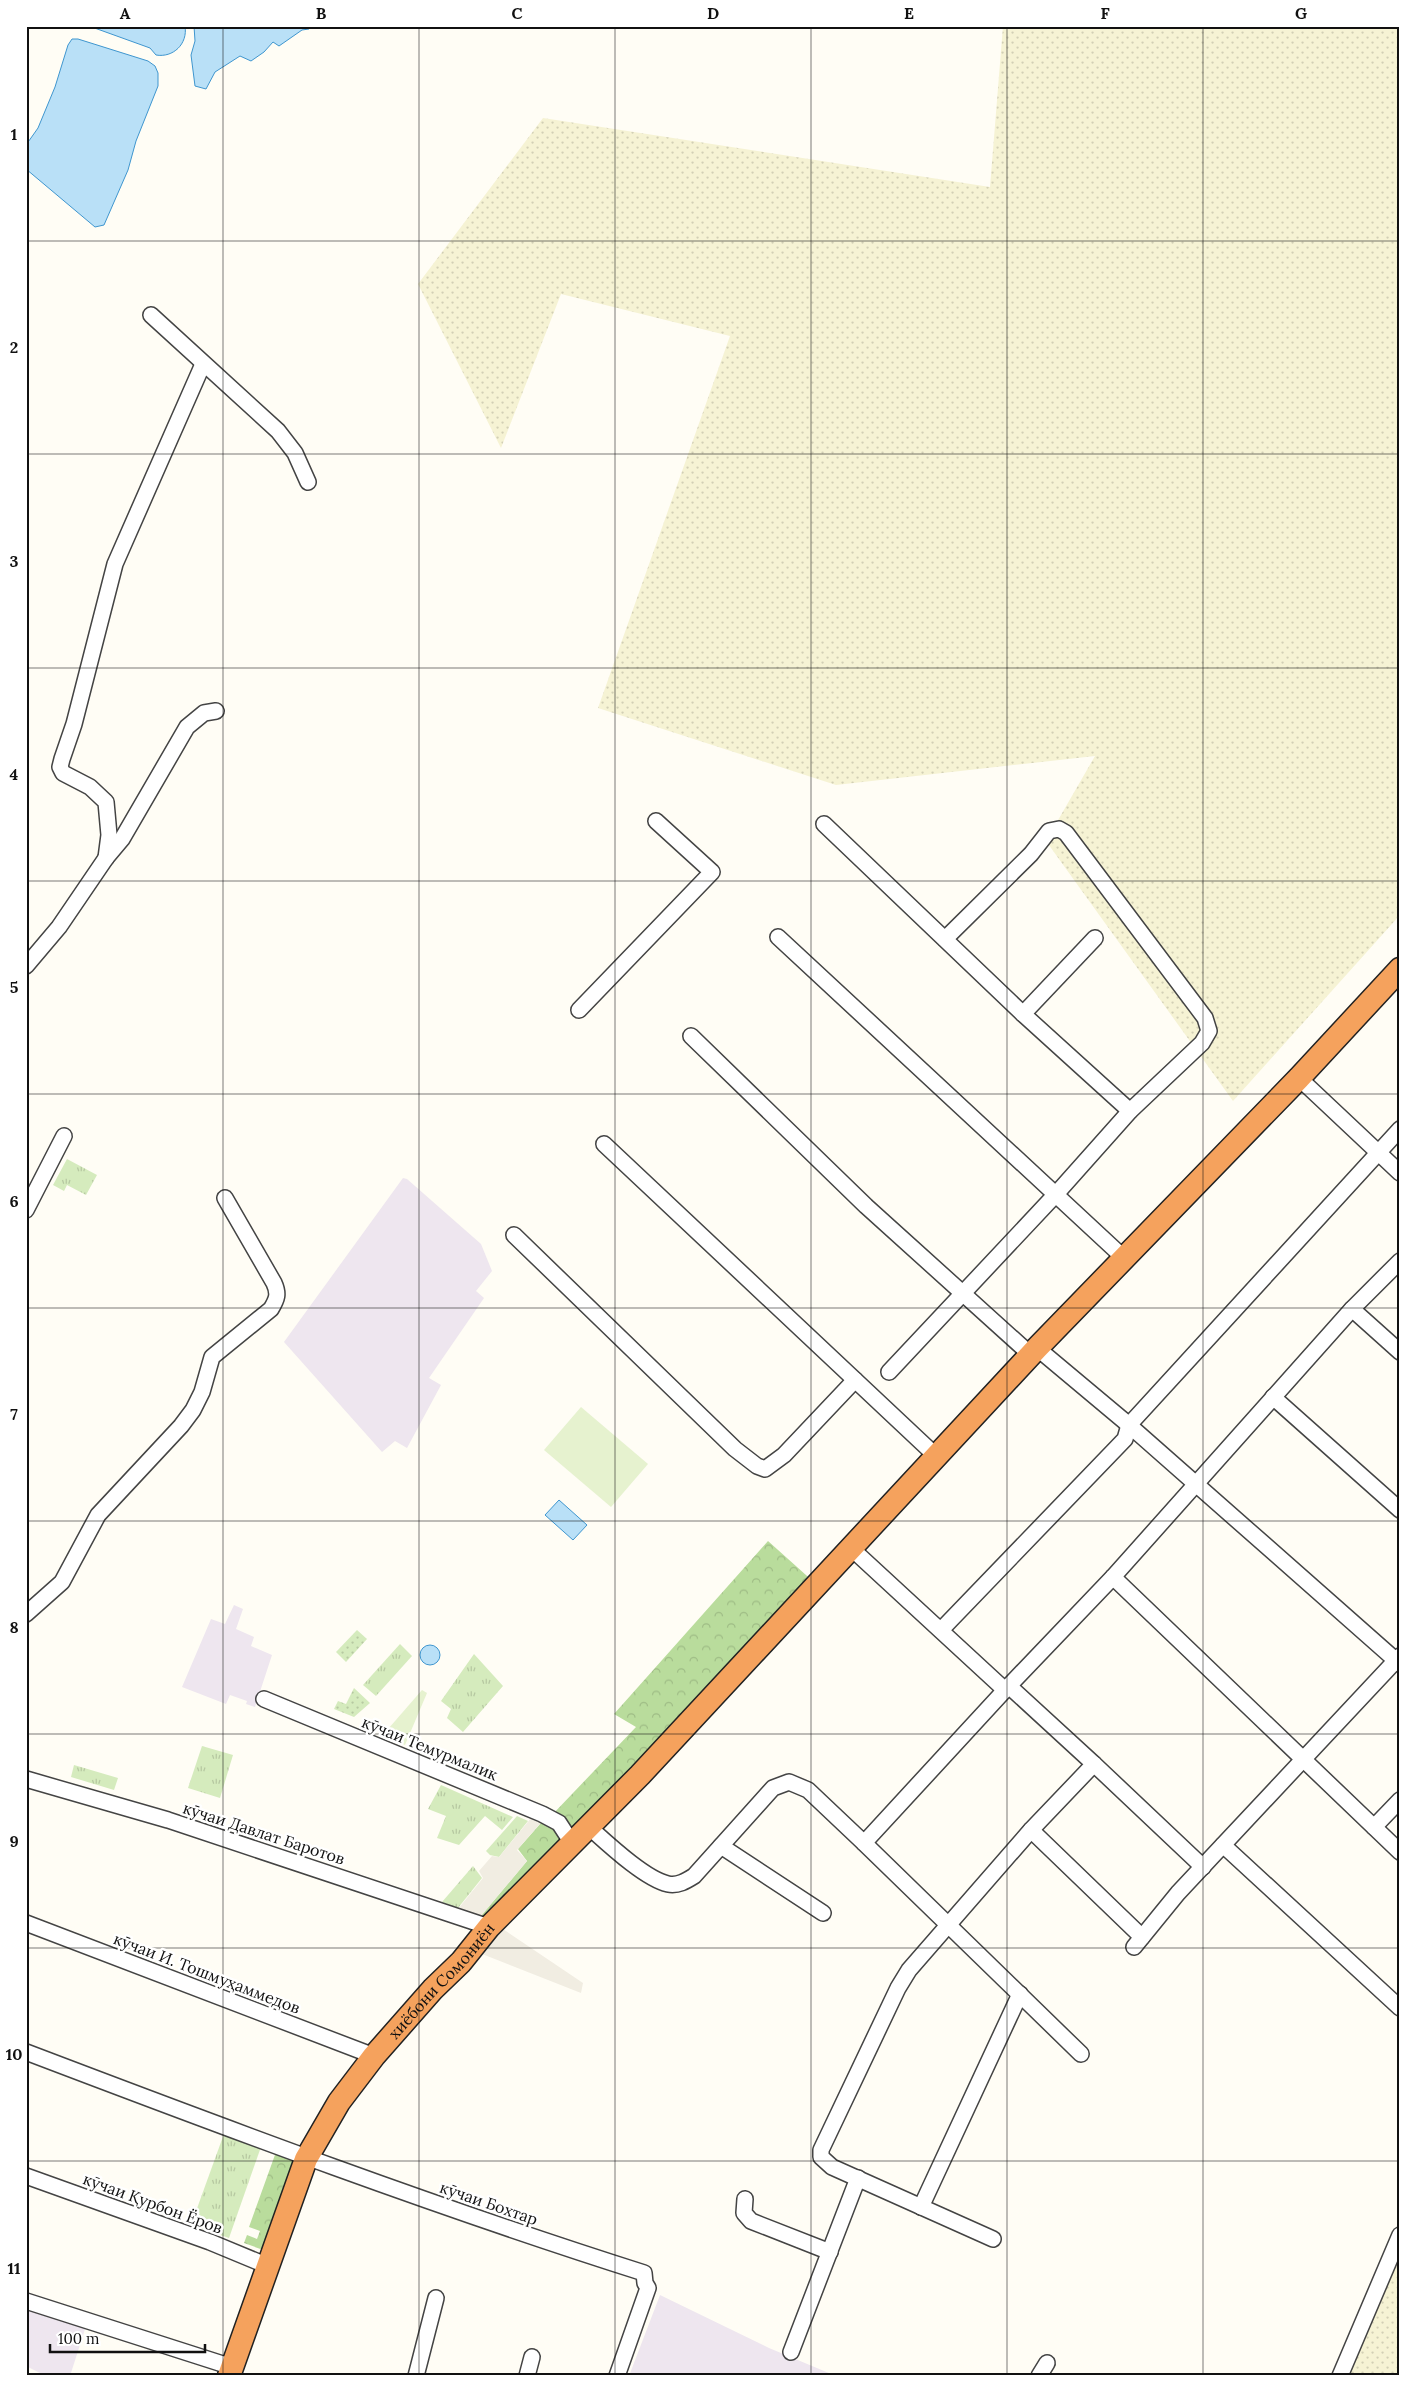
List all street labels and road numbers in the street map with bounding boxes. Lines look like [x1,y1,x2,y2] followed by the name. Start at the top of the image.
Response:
[359,1712,501,1785] street label: кӯчаи Темурмалик
[181,1797,347,1869] street label: кӯчаи Давлат Баротов
[384,1918,499,2043] street label: хиёбони Сомониён
[111,1928,303,2018] street label: кӯчаи И. Тошмуҳаммедов
[81,2168,225,2238] street label: кӯчаи Қурбон Ёров
[438,2177,540,2229] street label: кӯчаи Бохтар

